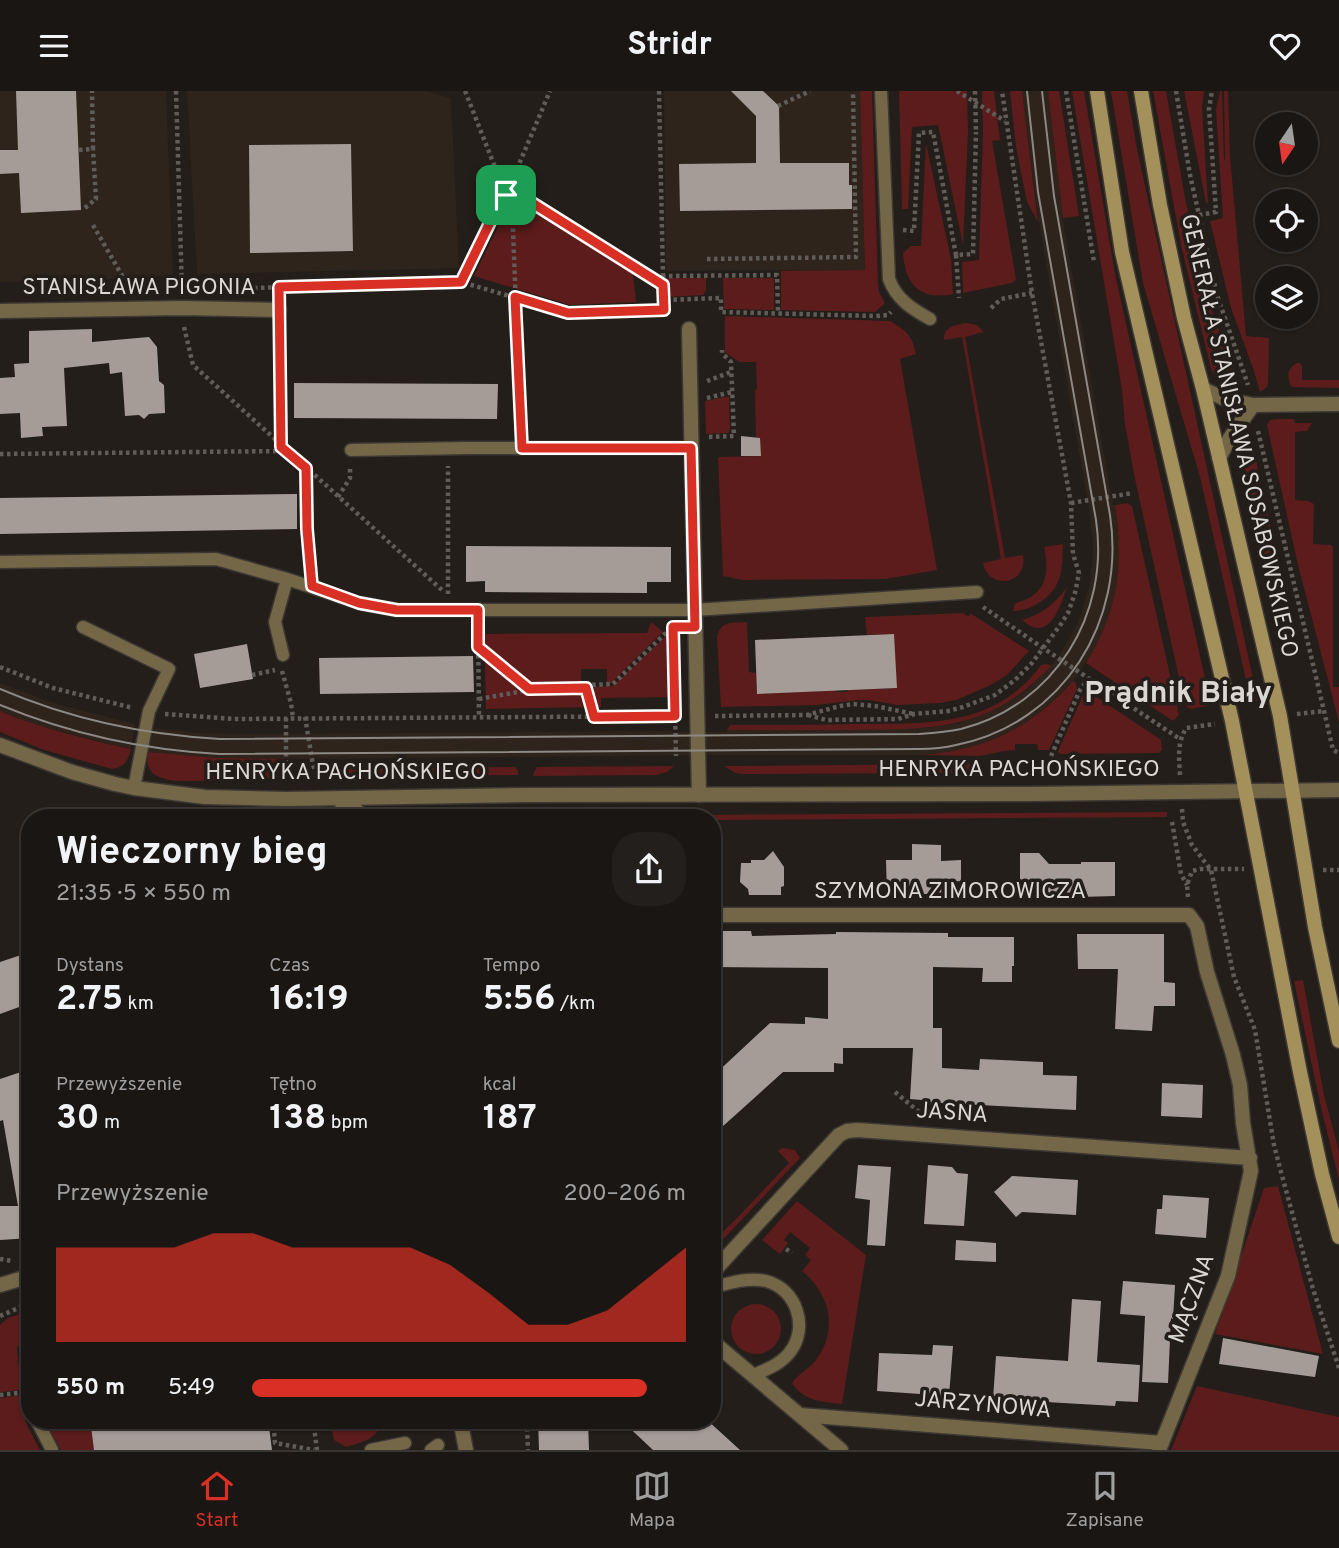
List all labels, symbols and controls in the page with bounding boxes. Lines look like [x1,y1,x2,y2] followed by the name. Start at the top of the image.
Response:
[627,26,712,66] text: Stridr
[35,27,73,65] icon: menu
[1266,27,1304,65] icon: heart
[1255,112,1318,175] north arrow
[1255,112,1318,329] map controls
[476,165,536,225] pin
[487,176,525,214] icon: arrive
[1255,189,1318,252] button: locate
[1173,211,1303,661] street label: GENERAŁA STANISŁAWA SOSABOWSKIEGO
[1255,266,1318,329] button: layers
[22,274,256,303] street label: STANISŁAWA PIGONIA
[1084,676,1272,713] district label: Prądnik Biały
[878,755,1160,785] street label: HENRYKA PACHOŃSKIEGO
[205,758,487,788] street label: HENRYKA PACHOŃSKIEGO
[56,829,328,878] text: Wieczorny bieg
[612,832,686,906] button: share
[814,878,1086,907] street label: SZYMONA ZIMOROWICZA
[56,880,231,909] text: 21:35 · 5 × 550 m
[56,954,124,978] text: Dystans
[269,954,310,978] text: Czas
[483,954,540,978] text: Tempo
[56,978,123,1022] text: 2.75
[269,978,349,1022] text: 16:19
[483,978,555,1022] text: 5:56
[123,992,154,1016] text: km
[555,992,595,1016] text: /km
[56,1073,182,1097] text: Przewyższenie
[269,1073,317,1097] text: Tętno
[483,1073,516,1097] text: kcal
[56,1097,99,1141] text: 30
[269,1097,326,1141] text: 138
[483,1097,537,1141] text: 187
[915,1097,989,1131] street label: JASNA
[99,1111,120,1135] text: m
[326,1111,368,1135] text: bpm
[56,1180,209,1209] text: Przewyższenie
[563,1180,686,1209] text: 200–206 m
[1163,1250,1223,1348] street label: MĄCZNA
[56,1374,125,1403] text: 550 m
[168,1374,215,1403] text: 5:49
[913,1386,1053,1426] street label: JARZYNOWA
[195,1467,239,1533] tab: Start
[629,1467,675,1533] tab: Mapa
[1065,1467,1144,1533] tab: Zapisane

